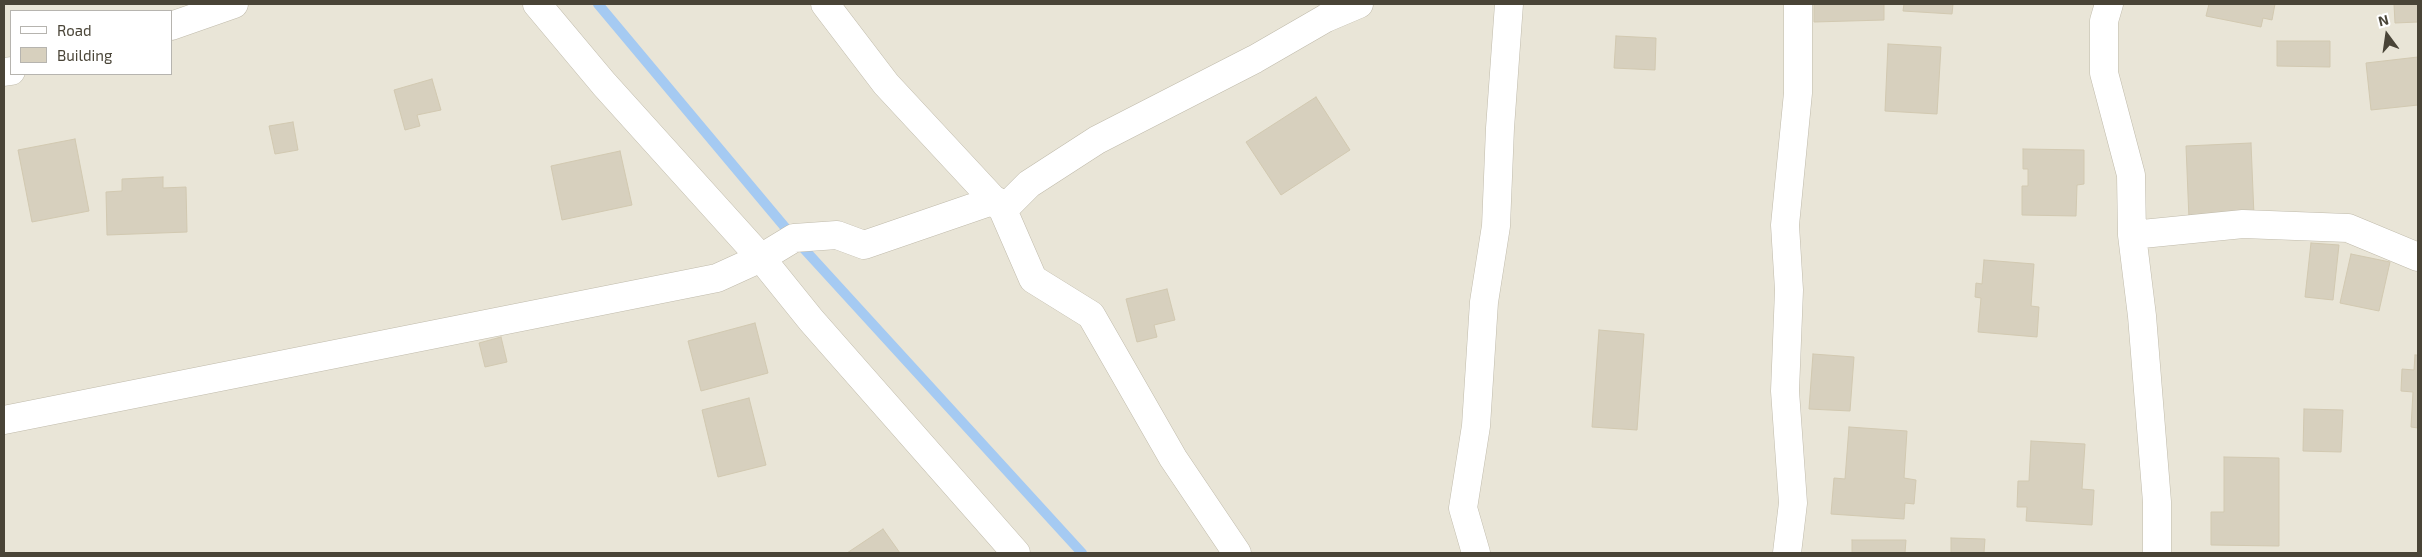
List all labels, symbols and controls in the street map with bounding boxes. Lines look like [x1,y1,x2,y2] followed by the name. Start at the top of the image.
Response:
[10,10,172,75] legend
[2362,10,2412,60] north arrow
[2376,10,2390,29] text: N
[57,21,92,39] text: Road
[57,46,112,64] text: Building

